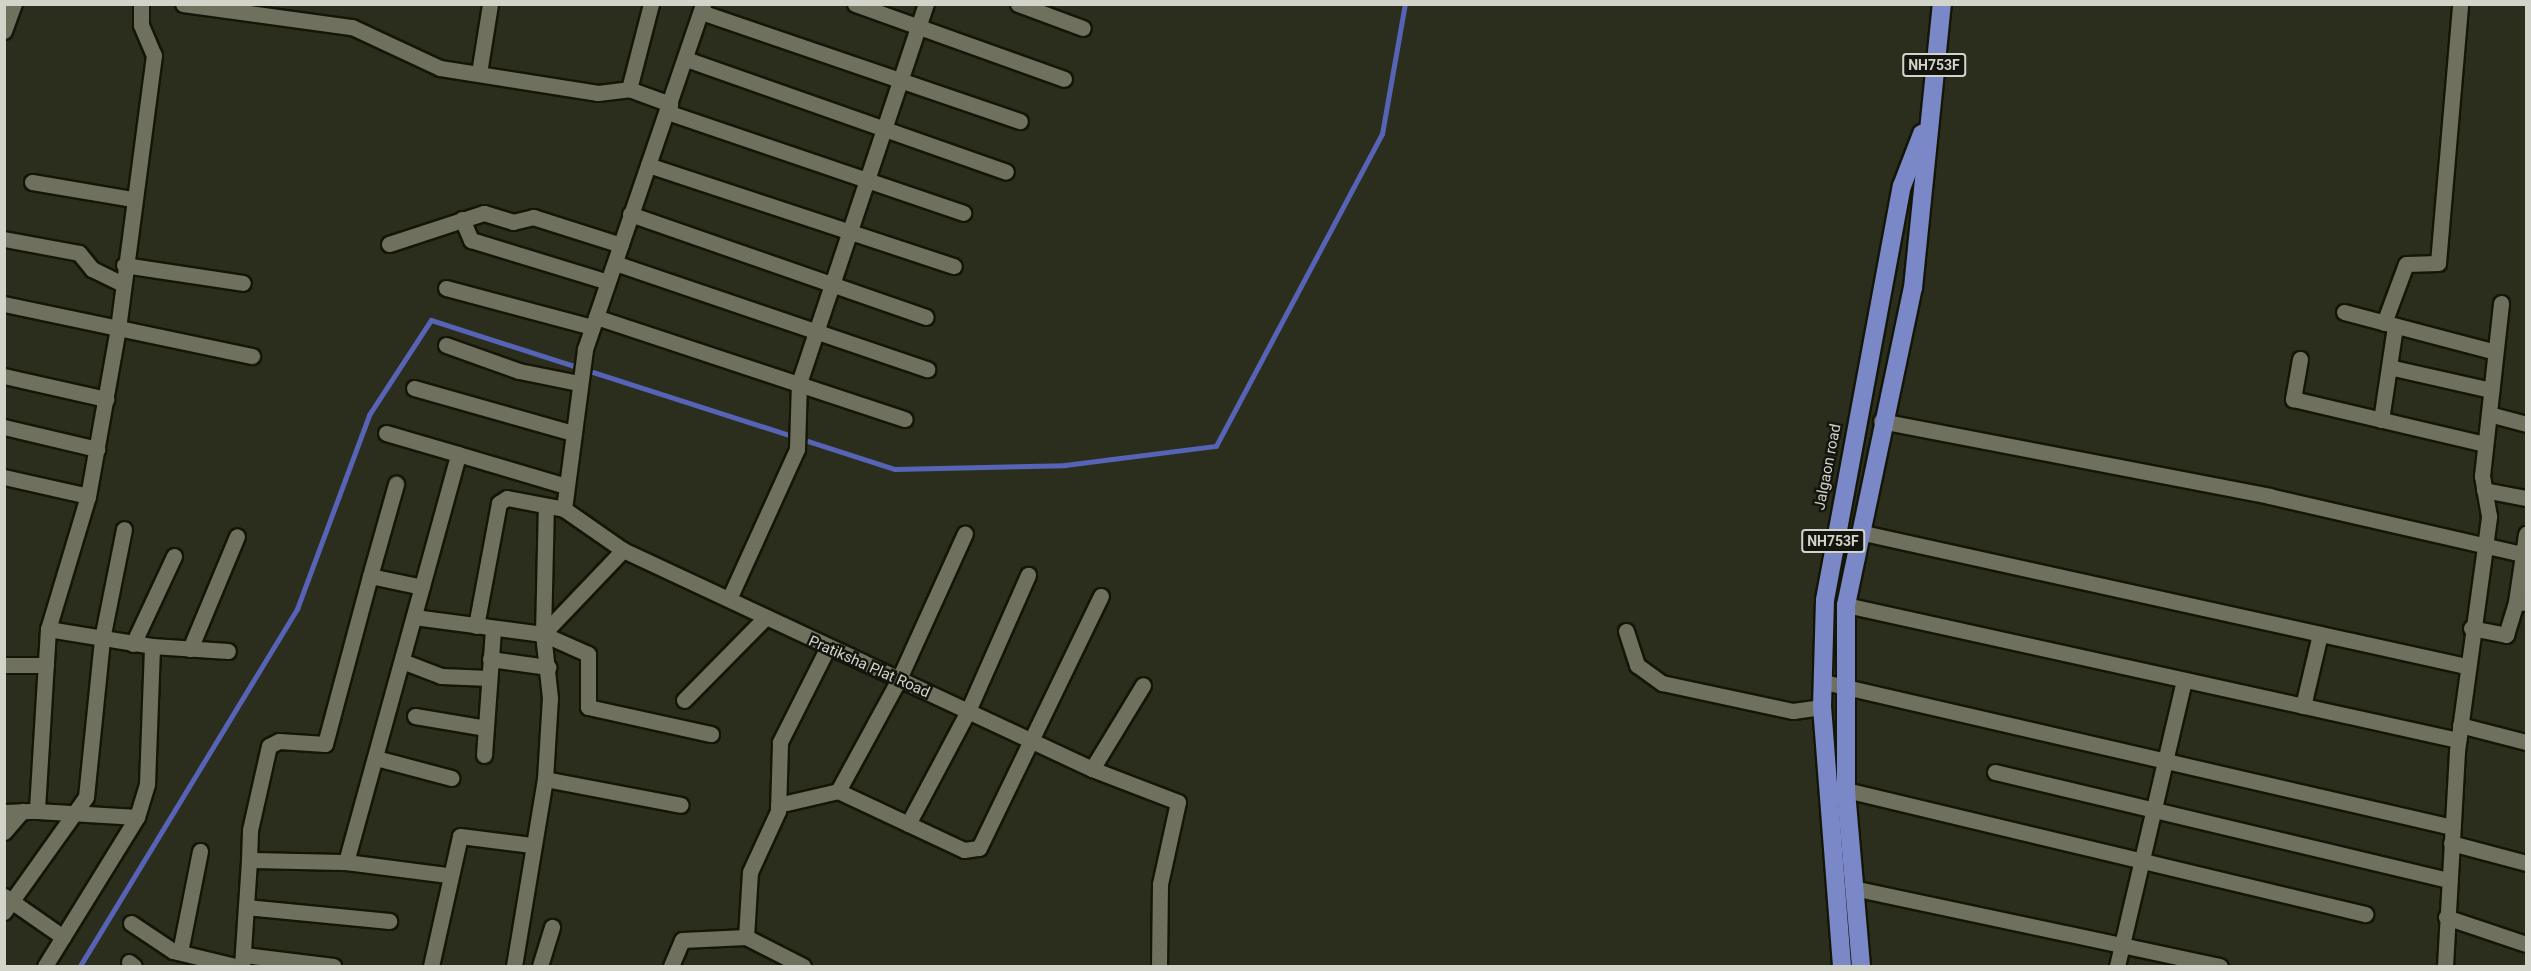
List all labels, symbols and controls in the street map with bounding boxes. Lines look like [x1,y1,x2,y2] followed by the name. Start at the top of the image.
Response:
[1901,54,1967,76] road number: NH753F
[1811,422,1845,512] street label: Jalgaon road
[1800,530,1866,552] road number: NH753F
[806,632,932,702] street label: Pratiksha Plat Road

